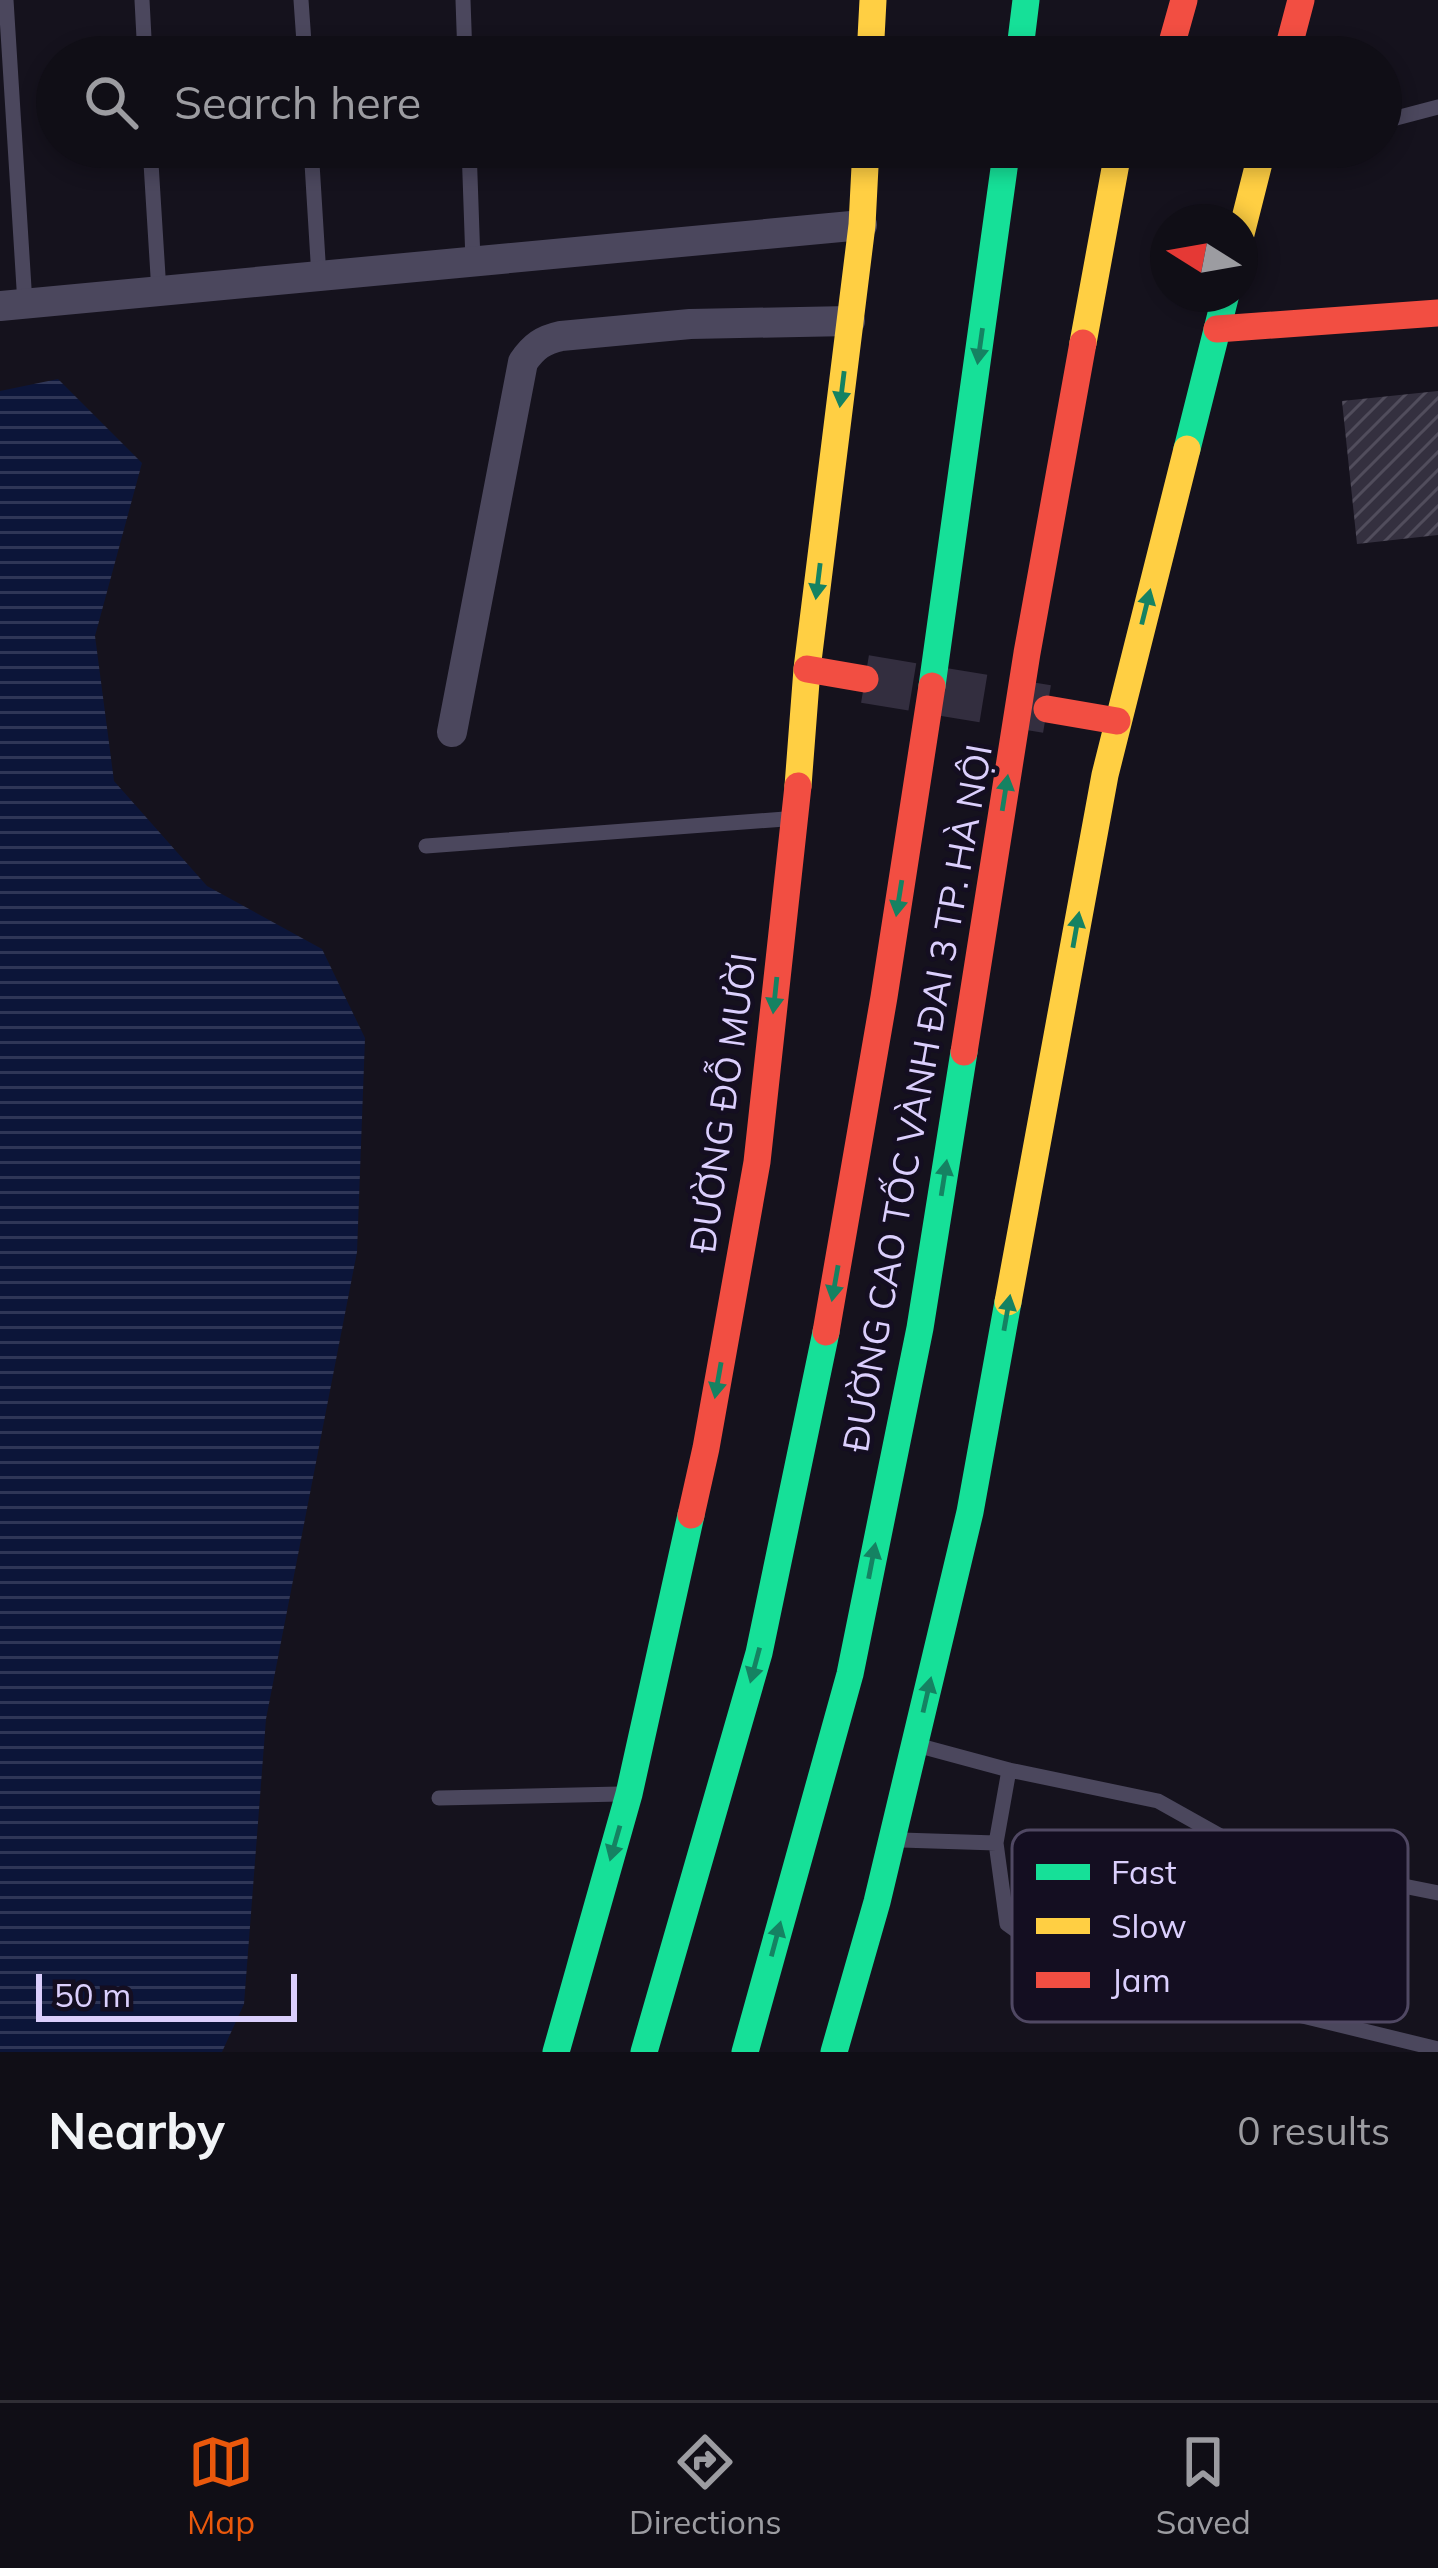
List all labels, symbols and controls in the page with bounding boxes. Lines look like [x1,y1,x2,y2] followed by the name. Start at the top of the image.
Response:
[36,36,1402,168] search box
[78,69,144,135] icon: search
[174,74,421,130] text: Search here
[1150,204,1258,312] north arrow
[970,328,989,365] one-way arrow
[832,371,851,408] one-way arrow
[809,563,828,600] one-way arrow
[1137,589,1156,626] one-way arrow
[830,740,1001,1455] street label: ĐƯỜNG CAO TỐC VÀNH ĐAI 3 TP. HÀ NỘI
[996,774,1015,811] one-way arrow
[890,880,908,918] one-way arrow
[1068,910,1086,948] one-way arrow
[676,950,766,1256] street label: ĐƯỜNG ĐỖ MƯỜI
[765,976,784,1014] one-way arrow
[934,1159,953,1196] one-way arrow
[825,1265,844,1302] one-way arrow
[998,1294,1016,1332] one-way arrow
[708,1362,727,1399] one-way arrow
[864,1542,883,1580] one-way arrow
[745,1646,764,1683] one-way arrow
[918,1677,937,1714] one-way arrow
[605,1824,624,1861] one-way arrow
[1012,1830,1408,2022] legend
[1111,1851,1176,1892] text: Fast
[1111,1905,1187,1946] text: Slow
[768,1920,787,1957] one-way arrow
[1111,1959,1171,2000] text: Jam
[36,1968,297,2021] scale bar
[54,1974,131,2015] text: 50 m
[48,2098,225,2162] text: Nearby
[1237,2106,1390,2155] text: 0 results
[187,2429,255,2542] tab: Map
[629,2429,782,2542] tab: Directions
[1156,2429,1251,2542] tab: Saved

